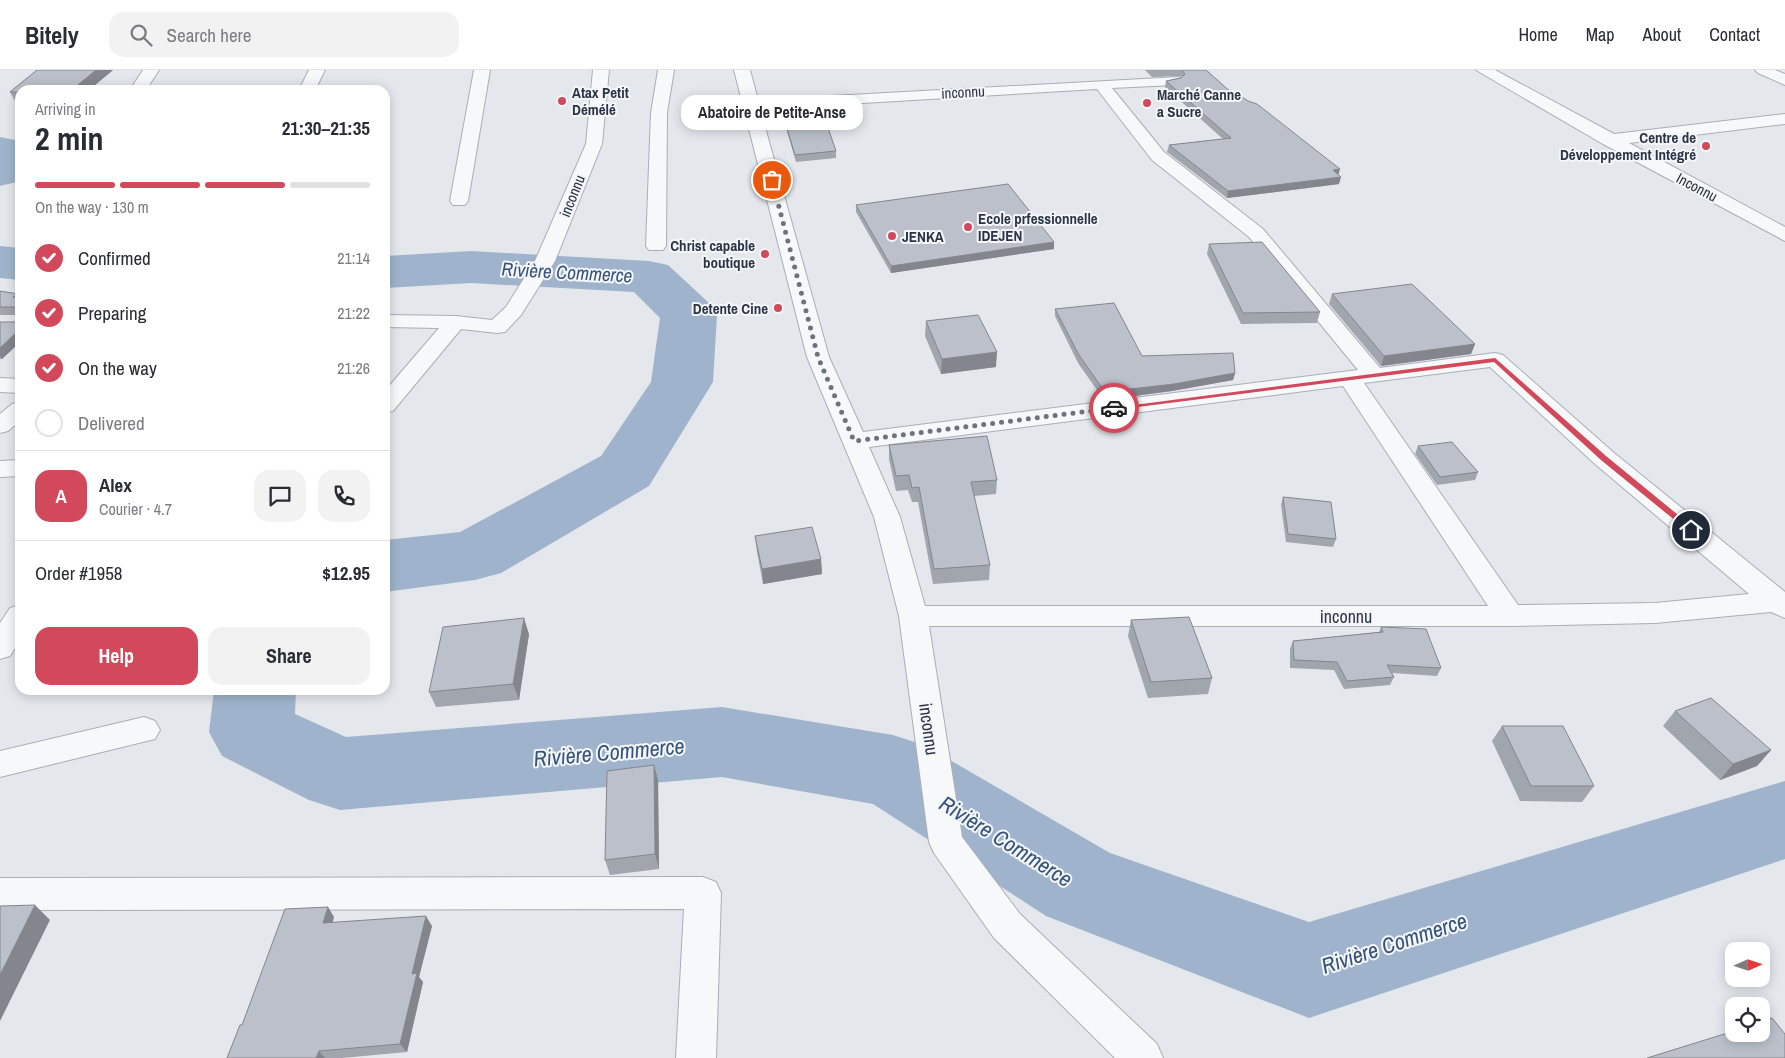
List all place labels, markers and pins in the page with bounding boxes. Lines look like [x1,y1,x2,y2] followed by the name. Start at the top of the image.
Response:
[572,82,629,120] place label: Atax Petit Démélé
[1157,84,1241,122] place label: Marché Canne a Sucre
[556,95,568,107] marker: Atax Petit Démélé
[681,95,863,130] callout: Abatoire de Petite-Anse
[1141,97,1153,109] marker: Marché Canne a Sucre
[1560,127,1696,165] place label: Centre de Développement Intégré
[1700,140,1712,152] marker: Centre de Développement Intégré
[751,159,793,201] pin
[978,208,1098,246] place label: Ecole prfessionnelle IDEJEN
[962,221,974,233] marker: Ecole prfessionnelle IDEJEN
[902,226,944,247] place label: JENKA
[886,230,898,242] marker: JENKA
[670,235,755,273] place label: Christ capable boutique
[759,248,771,260] marker: Christ capable boutique
[693,298,768,319] place label: Detente Cine
[772,302,784,314] marker: Detente Cine
[1670,509,1712,551] pin

